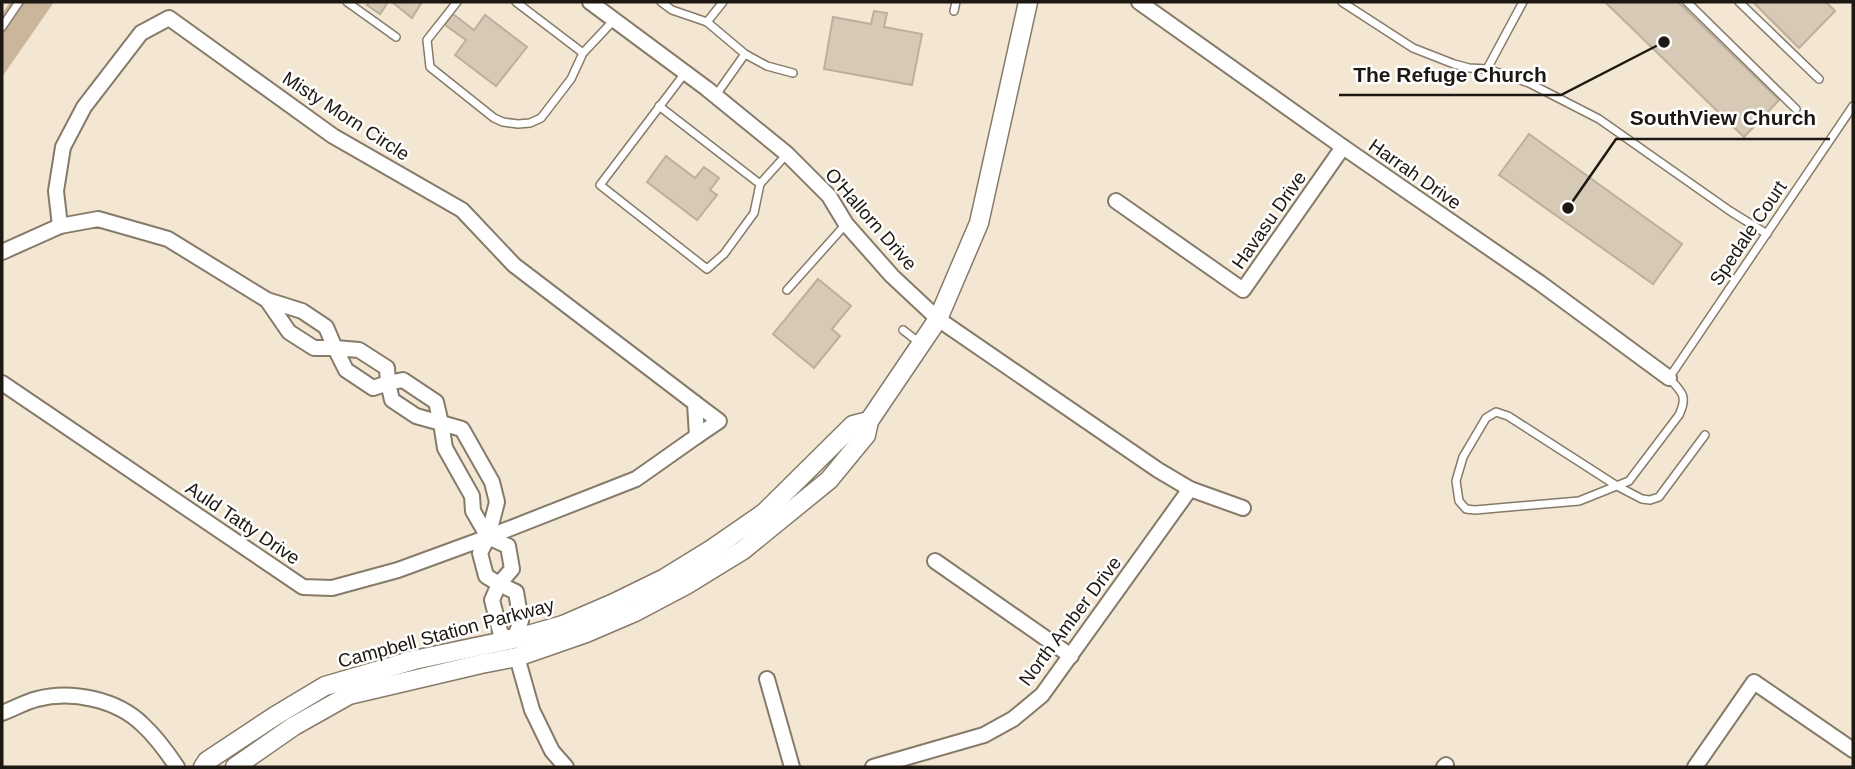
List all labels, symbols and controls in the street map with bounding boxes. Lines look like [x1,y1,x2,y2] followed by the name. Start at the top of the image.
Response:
[1339,53,1561,95] callout: The Refuge Church
[1353,63,1547,86] text: The Refuge Church
[279,67,413,165] street label: Misty Morn Circle
[1616,97,1830,139] callout: SouthView Church
[1630,106,1816,129] text: SouthView Church
[1365,135,1465,213] street label: Harrah Drive
[821,164,921,274] street label: O'Hallorn Drive
[1228,167,1310,273] street label: Havasu Drive
[1705,176,1791,289] street label: Spedale Court
[182,477,304,569] street label: Auld Tatty Drive
[1015,552,1125,690] street label: North Amber Drive
[336,594,557,672] street label: Campbell Station Parkway

